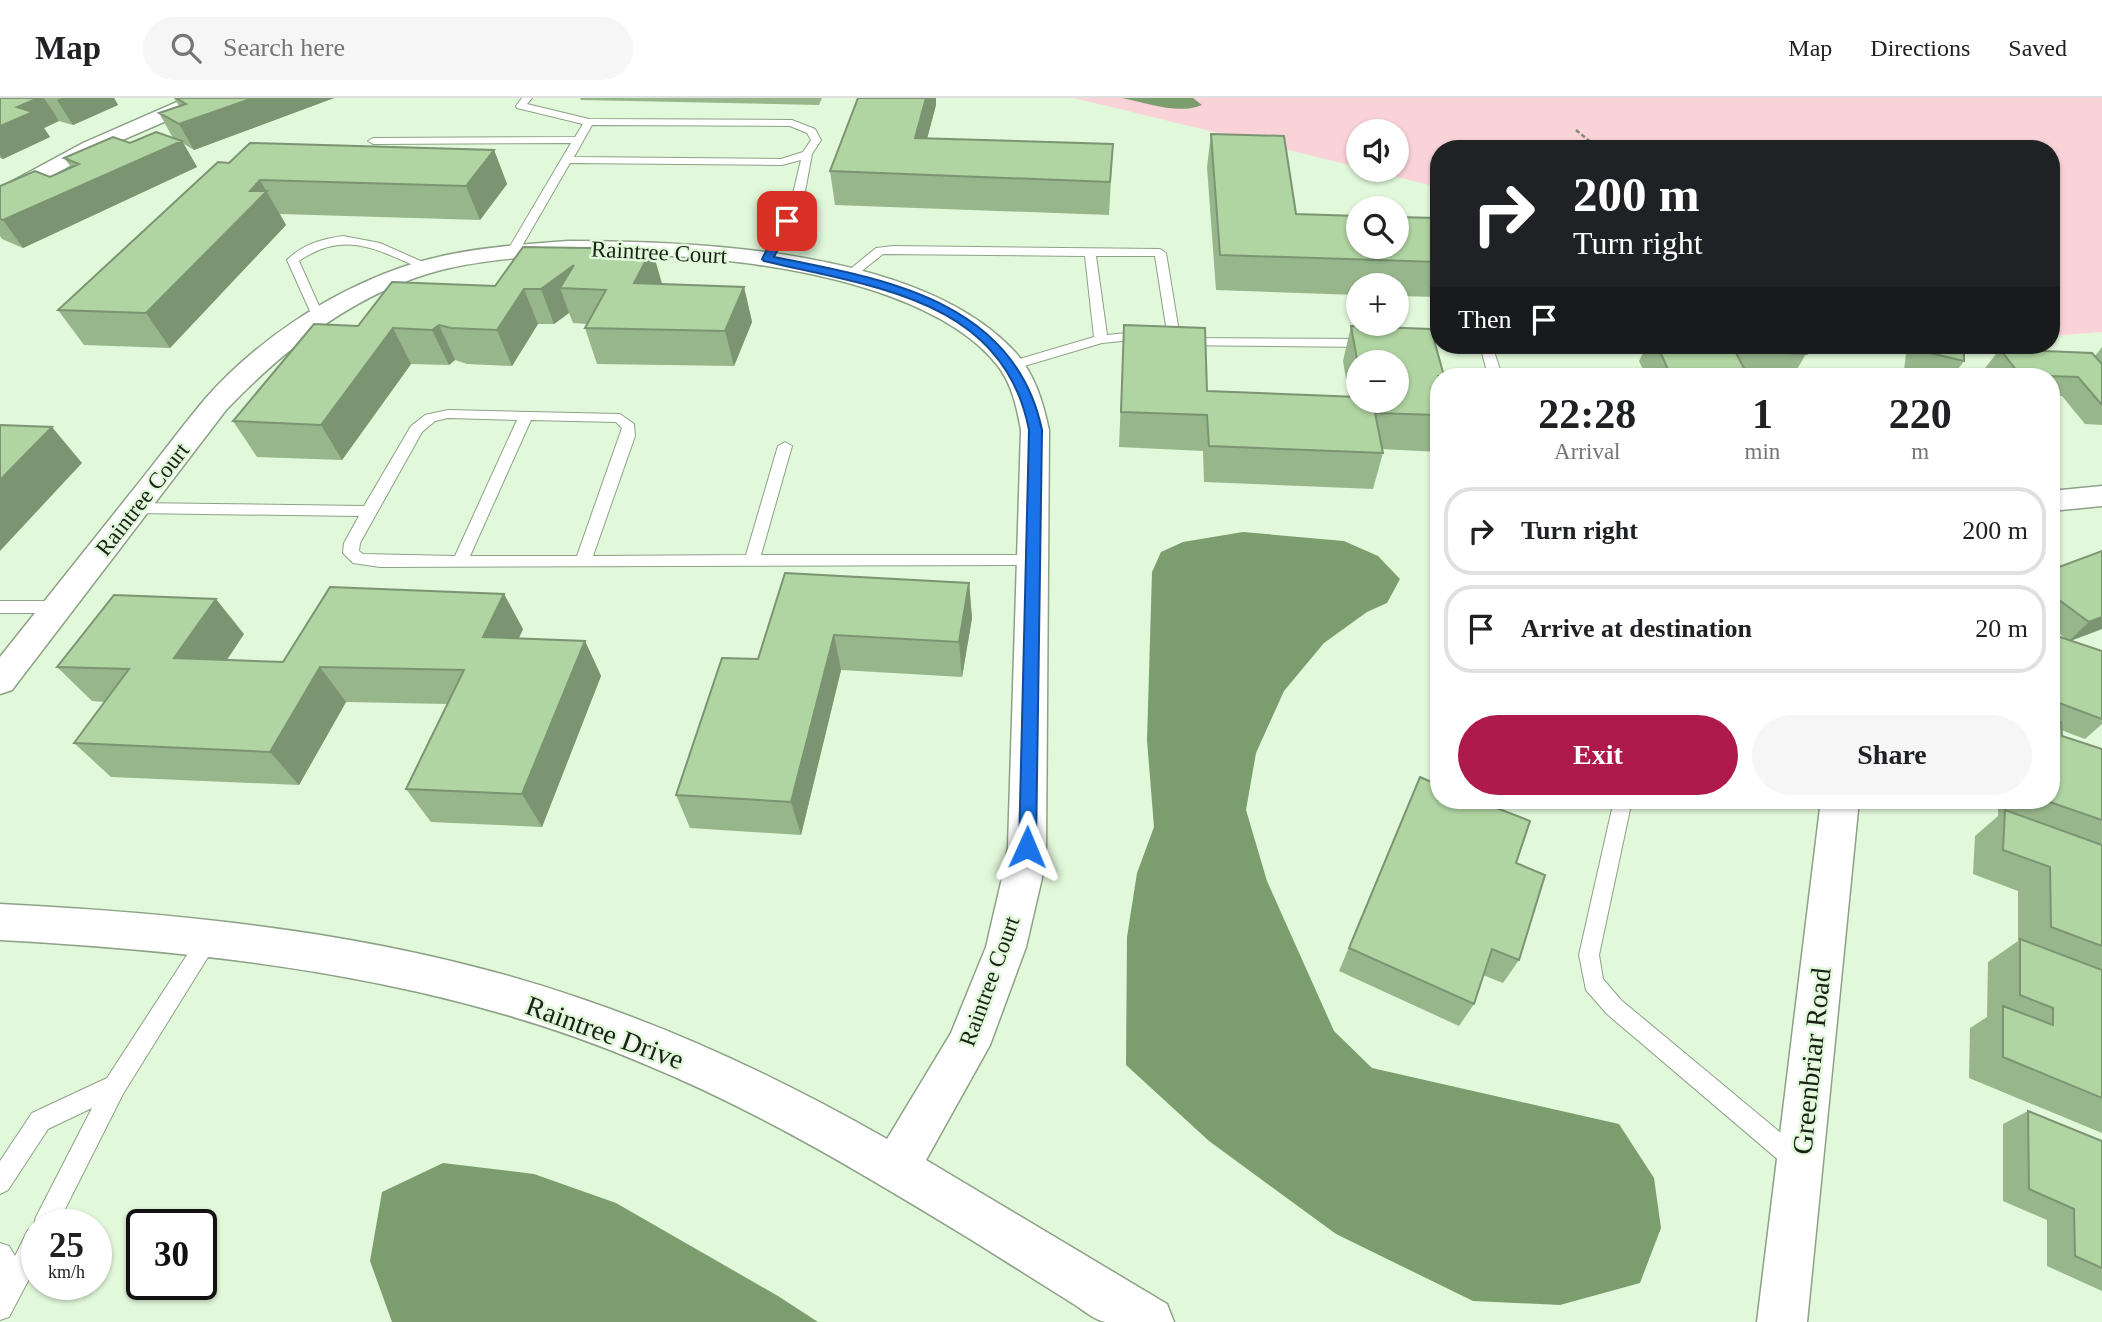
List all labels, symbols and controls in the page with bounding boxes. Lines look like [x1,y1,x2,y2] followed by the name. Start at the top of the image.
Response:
[143,17,633,80] search box
[167,29,205,67] icon: search
[35,30,101,66] text: Map
[223,33,345,62] text: Search here
[1788,35,1832,61] text: Map
[1870,35,1970,61] text: Directions
[2008,35,2067,61] text: Saved
[1346,119,1409,413] map controls
[1346,119,1409,182] button: sound
[1573,167,1700,222] text: 200 m
[1458,168,1549,259] icon: right
[757,191,817,251] pin
[1346,196,1409,259] button: search
[768,202,806,240] icon: arrive
[1573,225,1703,261] text: Turn right
[590,236,728,269] street label: Raintree Court
[1346,273,1409,336] button: +
[1525,301,1563,339] icon: arrive
[1458,305,1511,334] text: Then
[1346,350,1409,413] button: −
[1538,391,1636,437] text: 22:28
[1752,391,1773,437] text: 1
[1889,391,1952,437] text: 220
[91,438,194,561] street label: Raintree Court
[1554,439,1621,464] text: Arrival
[1745,439,1780,464] text: min
[1911,439,1929,464] text: m
[1462,512,1500,550] icon: right
[1521,516,1638,545] text: Turn right
[1962,516,2028,545] text: 200 m
[1462,610,1500,648] icon: arrive
[1521,614,1752,643] text: Arrive at destination
[1975,614,2028,643] text: 20 m
[1458,715,1738,795] button: Exit
[1752,715,2032,795] button: Share
[990,810,1064,884] position arrow
[954,912,1025,1049] street label: Raintree Court
[1786,966,1837,1156] street label: Greenbriar Road
[522,990,688,1075] street label: Raintree Drive
[126,1209,217,1300] speed limit sign: 30
[49,1226,84,1265] text: 25
[48,1262,85,1282] text: km/h

